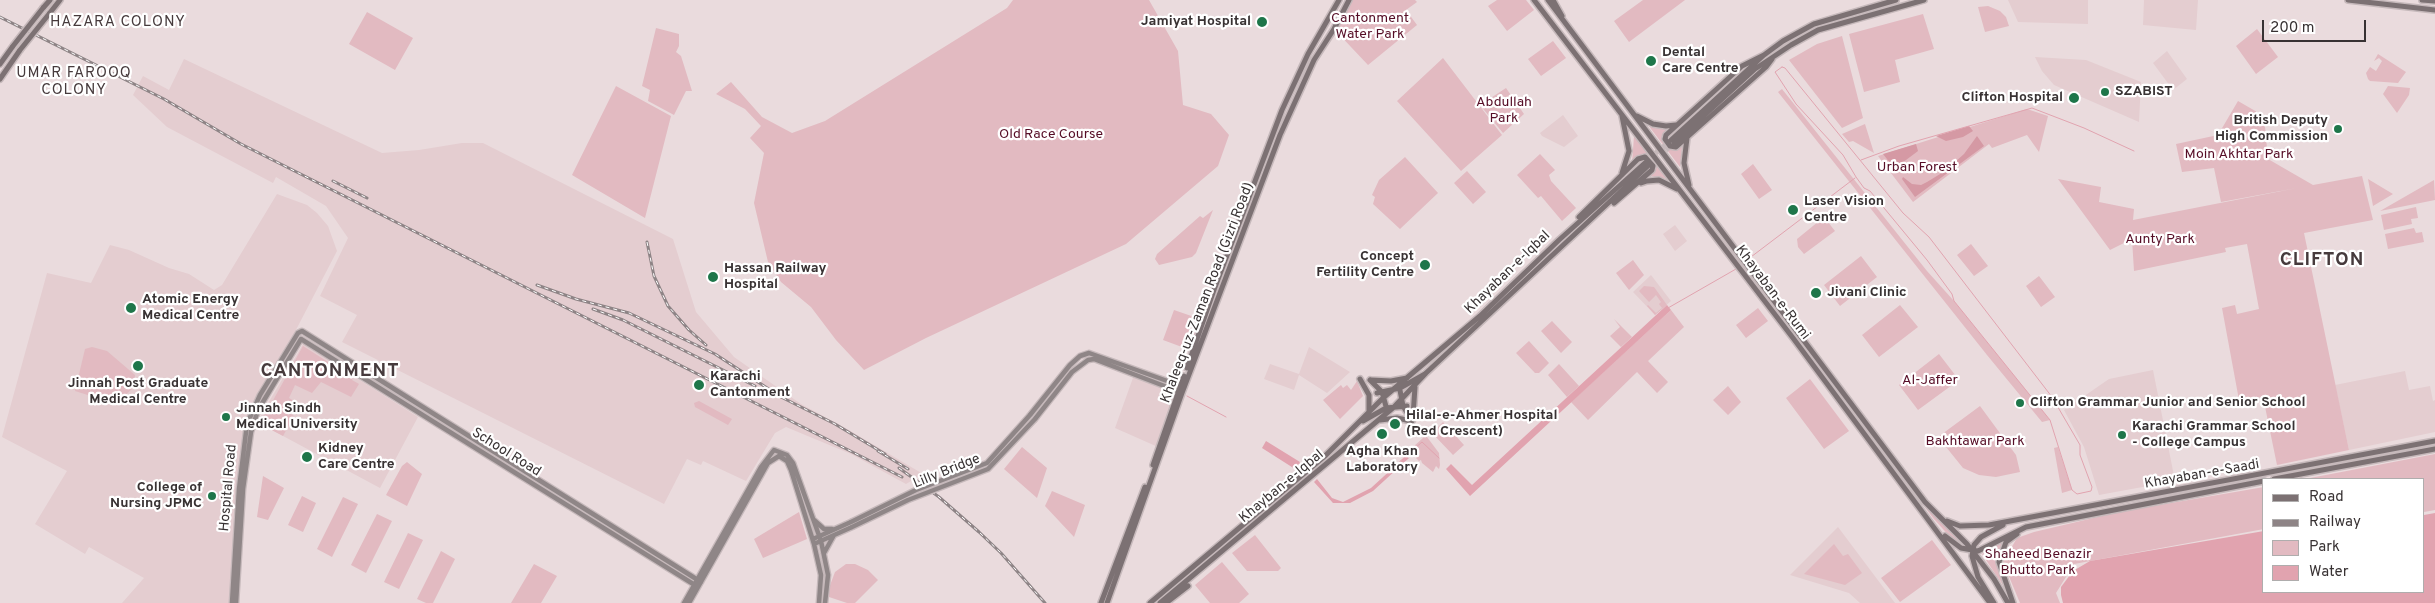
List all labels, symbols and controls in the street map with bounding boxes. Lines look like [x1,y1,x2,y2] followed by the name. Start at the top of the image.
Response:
[2265,10,2369,42] scale bar
[1331,11,1409,44] park label: Cantonment Water Park
[48,14,188,32] district label: HAZARA COLONY
[1141,14,1251,30] place label: Jamiyat Hospital
[1255,15,1269,29] marker: Jamiyat Hospital
[2270,19,2315,38] text: 200 m
[1662,45,1739,78] place label: Dental Care Centre
[1644,54,1658,68] marker: Dental Care Centre
[15,65,133,100] district label: UMAR FAROOQ COLONY
[2115,84,2173,100] place label: SZABIST
[2099,86,2111,98] marker: SZABIST
[1961,90,2063,106] place label: Clifton Hospital
[2067,91,2081,105] marker: Clifton Hospital
[1476,95,1532,128] park label: Abdullah Park
[2215,113,2328,146] place label: British Deputy High Commission
[2332,123,2344,135] marker: British Deputy High Commission
[999,127,1103,143] park label: Old Race Course
[2185,147,2293,163] park label: Moin Akhtar Park
[1877,160,1957,176] park label: Urban Forest
[1158,180,1258,406] street label: Khaleeq-uz-Zaman Road (Gizri Road)
[1804,194,1884,226] place label: Laser Vision Centre
[1786,203,1800,217] marker: Laser Vision Centre
[1462,228,1554,318] street label: Khayaban-e-Iqbal
[2125,232,2195,248] park label: Aunty Park
[1731,243,1813,343] street label: Khayaban-e-Rumi
[1316,249,1414,282] place label: Concept Fertility Centre
[2279,250,2365,272] district label: CLIFTON
[1418,258,1432,272] marker: Concept Fertility Centre
[724,261,826,294] place label: Hassan Railway Hospital
[706,270,720,284] marker: Hassan Railway Hospital
[1827,285,1907,301] place label: Jivani Clinic
[1809,286,1823,300] marker: Jivani Clinic
[142,292,239,324] place label: Atomic Energy Medical Centre
[124,301,138,315] marker: Atomic Energy Medical Centre
[131,359,145,373] marker: Jinnah Post Graduate Medical Centre
[259,361,401,383] district label: CANTONMENT
[710,369,790,402] place label: Karachi Cantonment
[1902,373,1958,389] park label: Al-Jaffer
[68,376,208,408] place label: Jinnah Post Graduate Medical Centre
[692,378,706,392] marker: Karachi Cantonment
[2030,395,2305,411] place label: Clifton Grammar Junior and Senior School
[2014,397,2026,409] marker: Clifton Grammar Junior and Senior School
[236,401,358,434] place label: Jinnah Sindh Medical University
[1406,408,1557,441] place label: Hilal-e-Ahmer Hospital (Red Crescent)
[220,411,232,423] marker: Jinnah Sindh Medical University
[1388,417,1402,431] marker: Hilal-e-Ahmer Hospital (Red Crescent)
[2132,419,2296,452] place label: Karachi Grammar School - College Campus
[468,425,544,481] street label: School Road
[1375,427,1389,441] marker: Agha Khan Laboratory
[2116,429,2128,441] marker: Karachi Grammar School - College Campus
[1925,434,2025,450] park label: Bakhtawar Park
[318,441,395,474] place label: Kidney Care Centre
[217,444,241,532] street label: Hospital Road
[1346,444,1418,477] place label: Agha Khan Laboratory
[1236,447,1328,527] street label: Khayban-e-Iqbal
[300,450,314,464] marker: Kidney Care Centre
[911,451,983,493] street label: Lilly Bridge
[2143,457,2261,493] street label: Khayaban-e-Saadi
[2262,478,2425,593] legend
[110,480,202,512] place label: College of Nursing JPMC
[2309,488,2344,507] text: Road
[206,490,218,502] marker: College of Nursing JPMC
[2309,513,2361,532] text: Railway
[2309,538,2340,557] text: Park
[1985,547,2091,580] park label: Shaheed Benazir Bhutto Park
[2309,563,2348,582] text: Water

